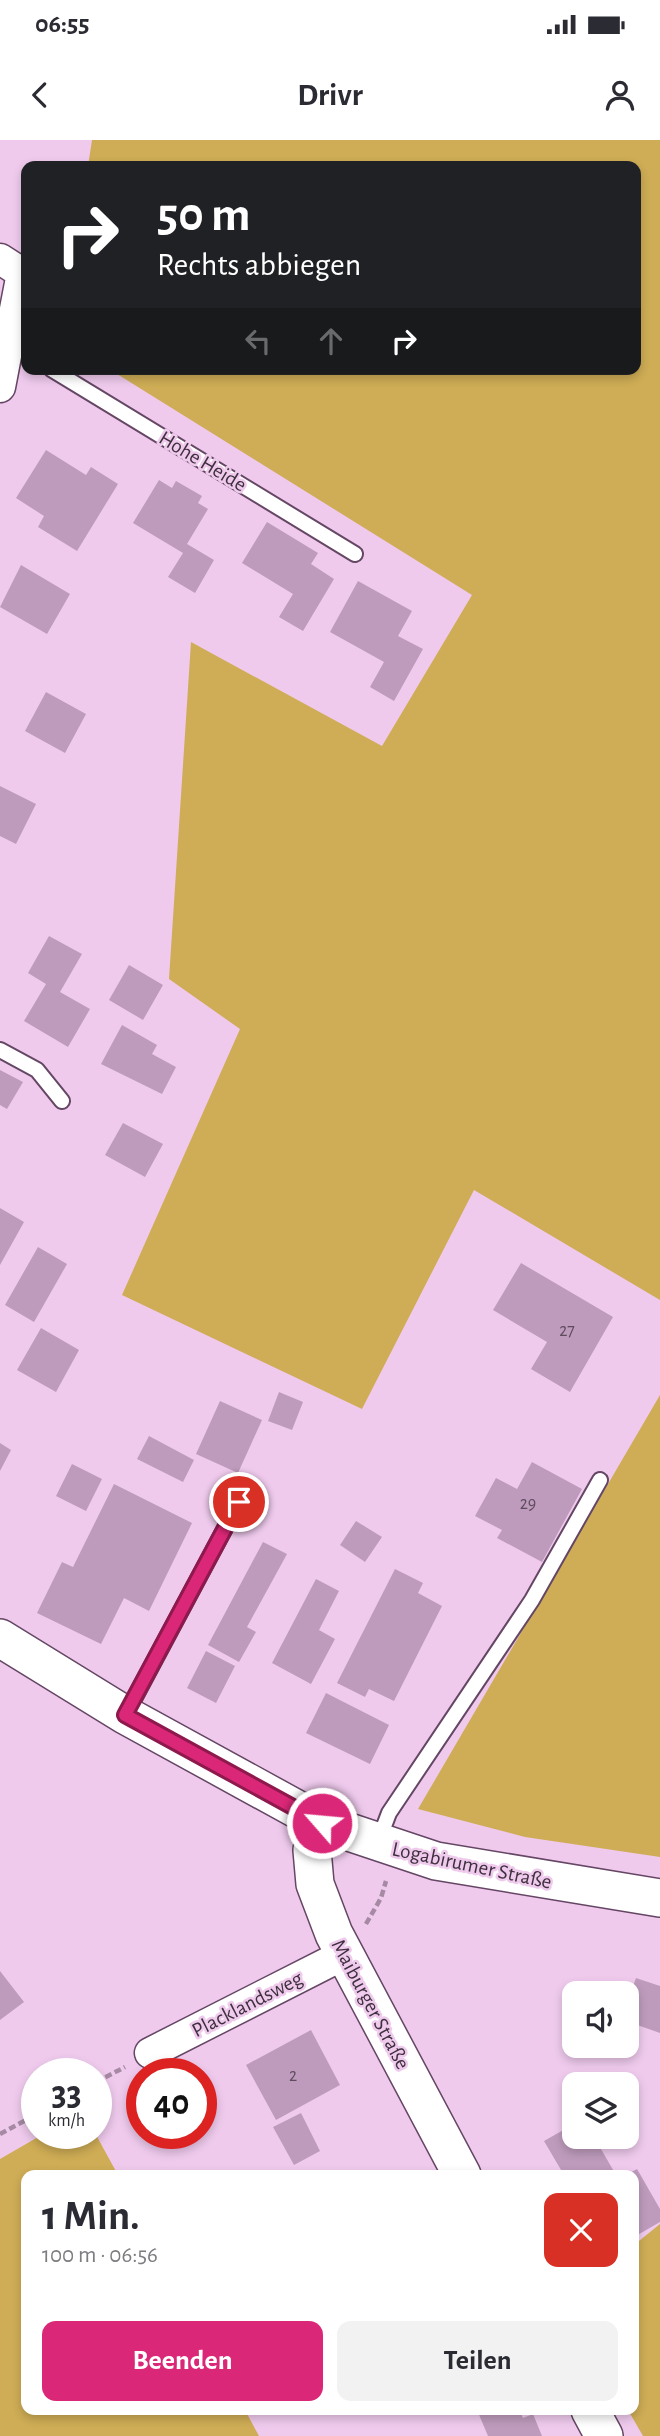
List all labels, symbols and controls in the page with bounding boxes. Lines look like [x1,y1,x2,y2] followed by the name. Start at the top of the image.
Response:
[35,11,90,37] text: 06:55
[21,76,59,114] icon: back
[601,76,639,114] icon: person
[297,79,363,111] text: Drivr
[42,189,133,280] icon: right
[157,191,251,240] text: 50 m
[157,249,361,281] text: Rechts abbiegen
[239,322,277,360] icon: left
[312,322,350,360] icon: ahead
[385,322,423,360] icon: right
[156,427,250,496] street label: Hohe Heide
[559,1322,575,1340] house number: 27
[209,1472,269,1532] pin
[220,1483,258,1521] icon: arrive
[520,1495,536,1513] house number: 29
[285,1786,359,1860] position arrow
[390,1838,554,1893] street label: Logabirumer Straße
[328,1936,414,2073] street label: Maiburger Straße
[188,1967,307,2041] street label: Placklandsweg
[562,1981,639,2149] map controls
[562,1981,639,2058] button: sound
[126,2058,217,2149] speed limit sign: 40
[289,2067,297,2085] house number: 2
[562,2072,639,2149] button: layers
[51,2077,82,2112] text: 33
[48,2112,85,2130] text: km/h
[544,2193,618,2267] button: close
[42,2195,140,2237] text: 1 Min.
[42,2244,158,2267] text: 100 m · 06:56
[42,2321,323,2401] button: Beenden
[337,2321,618,2401] button: Teilen

